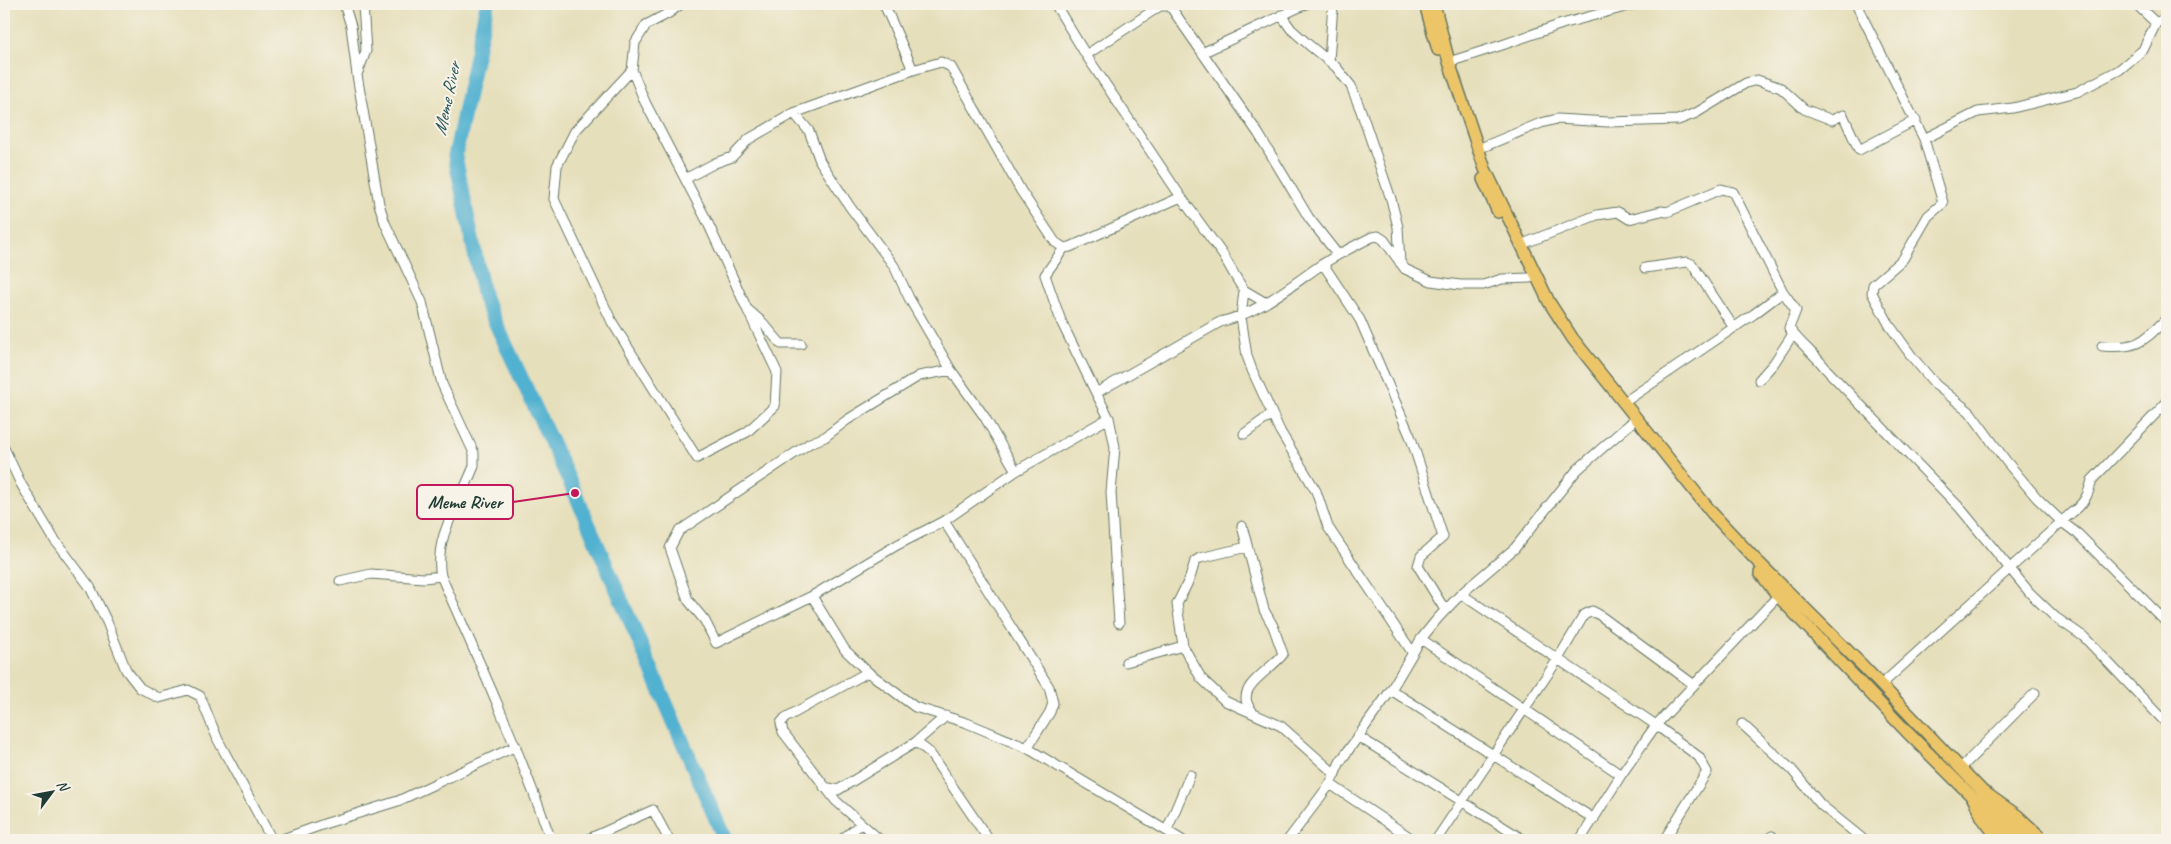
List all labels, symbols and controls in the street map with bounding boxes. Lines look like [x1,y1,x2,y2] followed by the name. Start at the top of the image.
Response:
[428,57,467,137] water label: Meme River
[417,485,513,519] callout: Meme River
[428,490,504,514] text: Meme River
[28,766,78,816] north arrow
[53,777,73,796] text: N

